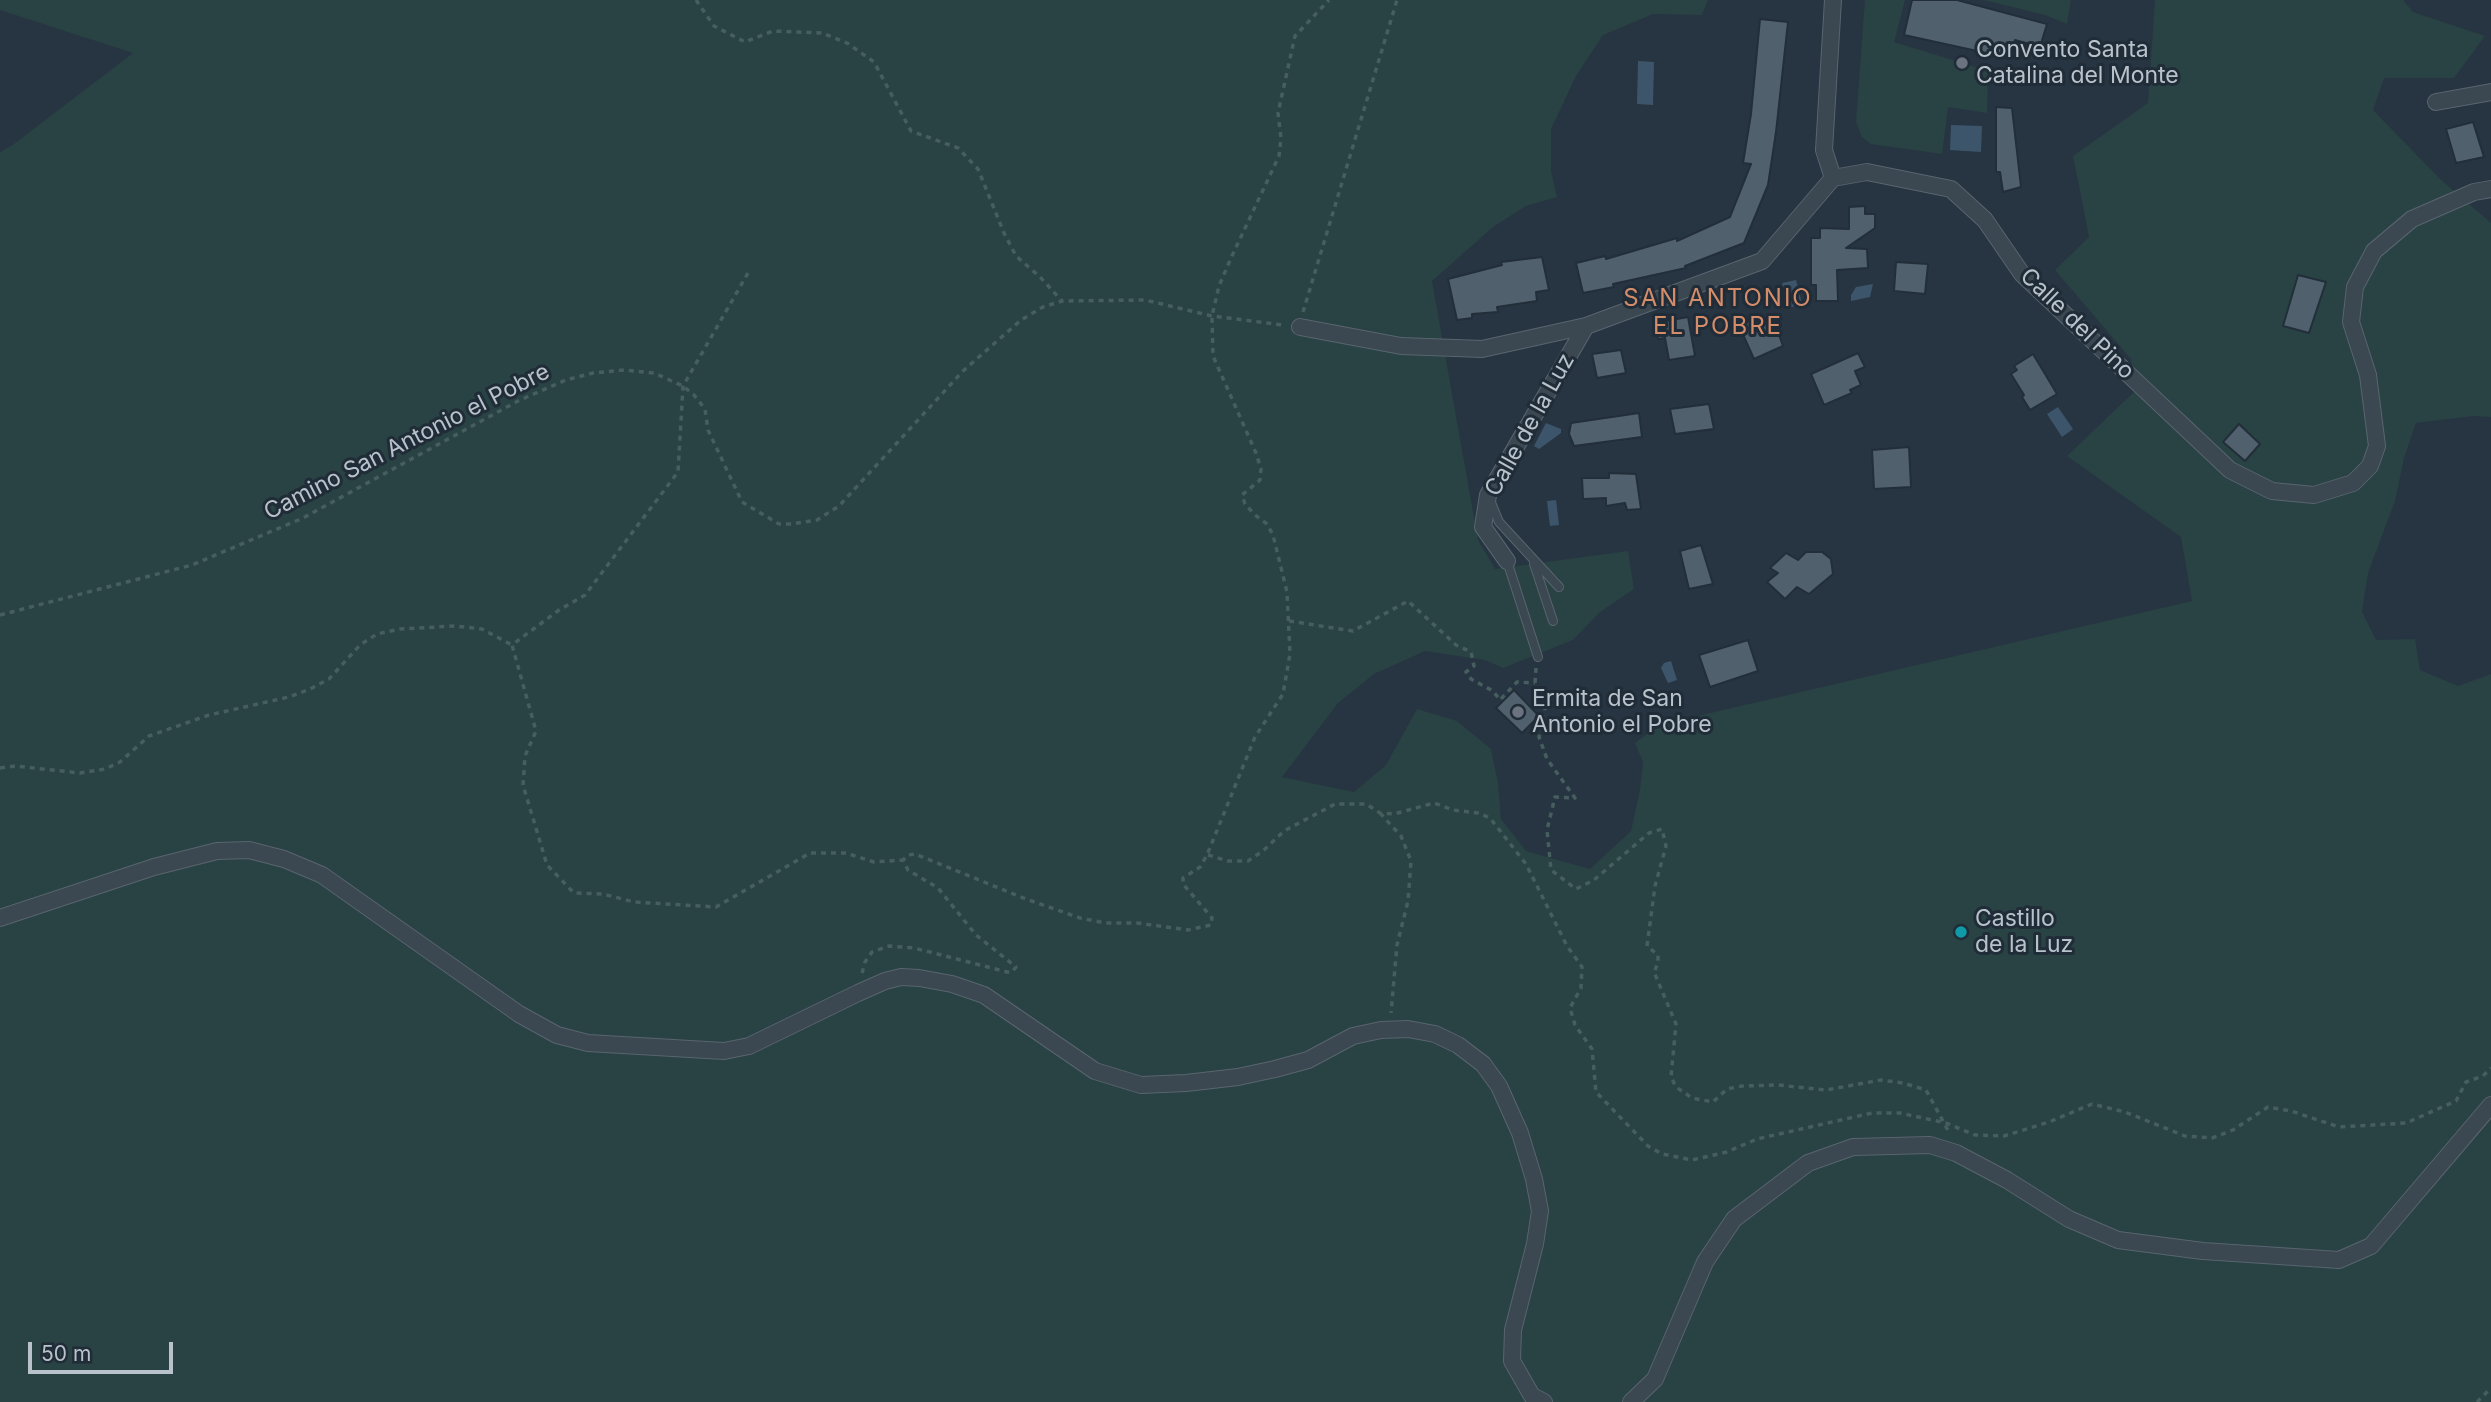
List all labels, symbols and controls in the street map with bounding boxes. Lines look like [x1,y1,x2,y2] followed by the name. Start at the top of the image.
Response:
[1976,36,2179,90] place label: Convento Santa Catalina del Monte
[1954,55,1970,71] marker: Convento Santa Catalina del Monte
[2014,263,2140,385] street label: Calle del Pino
[1625,285,1811,341] district label: SAN ANTONIO EL POBRE
[1479,349,1581,501] street label: Calle de la Luz
[260,358,554,526] street label: Camino San Antonio el Pobre
[1532,685,1712,739] place label: Ermita de San Antonio el Pobre
[1510,704,1526,720] marker: Ermita de San Antonio el Pobre
[1975,905,2073,959] place label: Castillo de la Luz
[1953,924,1969,940] marker: Castillo de la Luz
[32,1328,177,1372] scale bar
[41,1341,91,1366] text: 50 m

